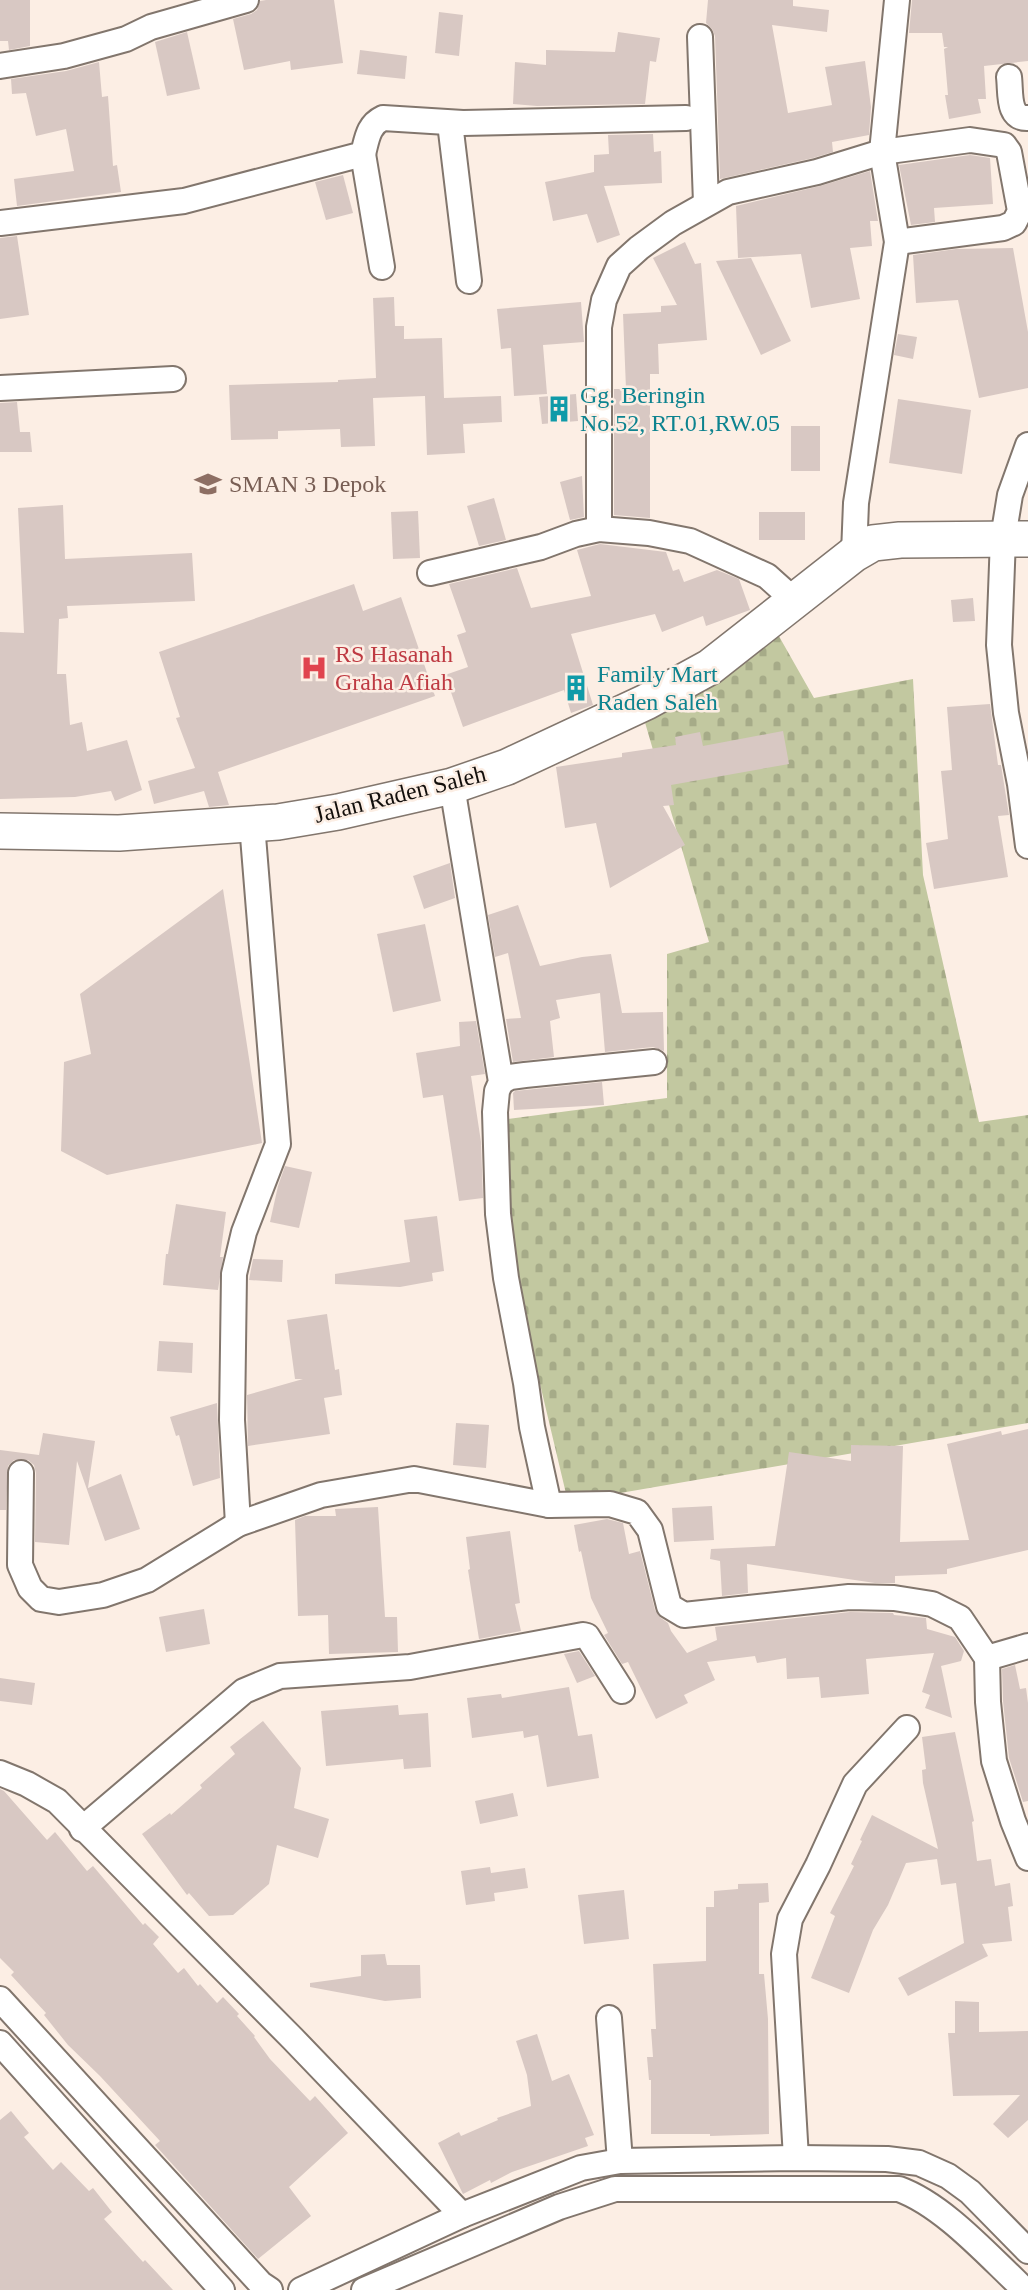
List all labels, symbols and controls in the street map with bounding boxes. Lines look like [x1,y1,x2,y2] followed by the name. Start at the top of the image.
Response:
[580,382,780,436] place label: Gg. Beringin No.52, RT.01,RW.05
[544,394,574,424] building icon: Gg. Beringin No.52, RT.01,RW.05
[193,469,223,499] school or university icon: SMAN 3 Depok
[229,471,386,497] place label: SMAN 3 Depok
[335,641,453,695] place label: RS Hasanah Graha Afiah
[299,653,329,683] hospital icon: RS Hasanah Graha Afiah
[597,661,718,715] place label: Family Mart Raden Saleh
[561,673,591,703] building icon: Family Mart Raden Saleh
[311,760,489,828] street label: Jalan Raden Saleh

